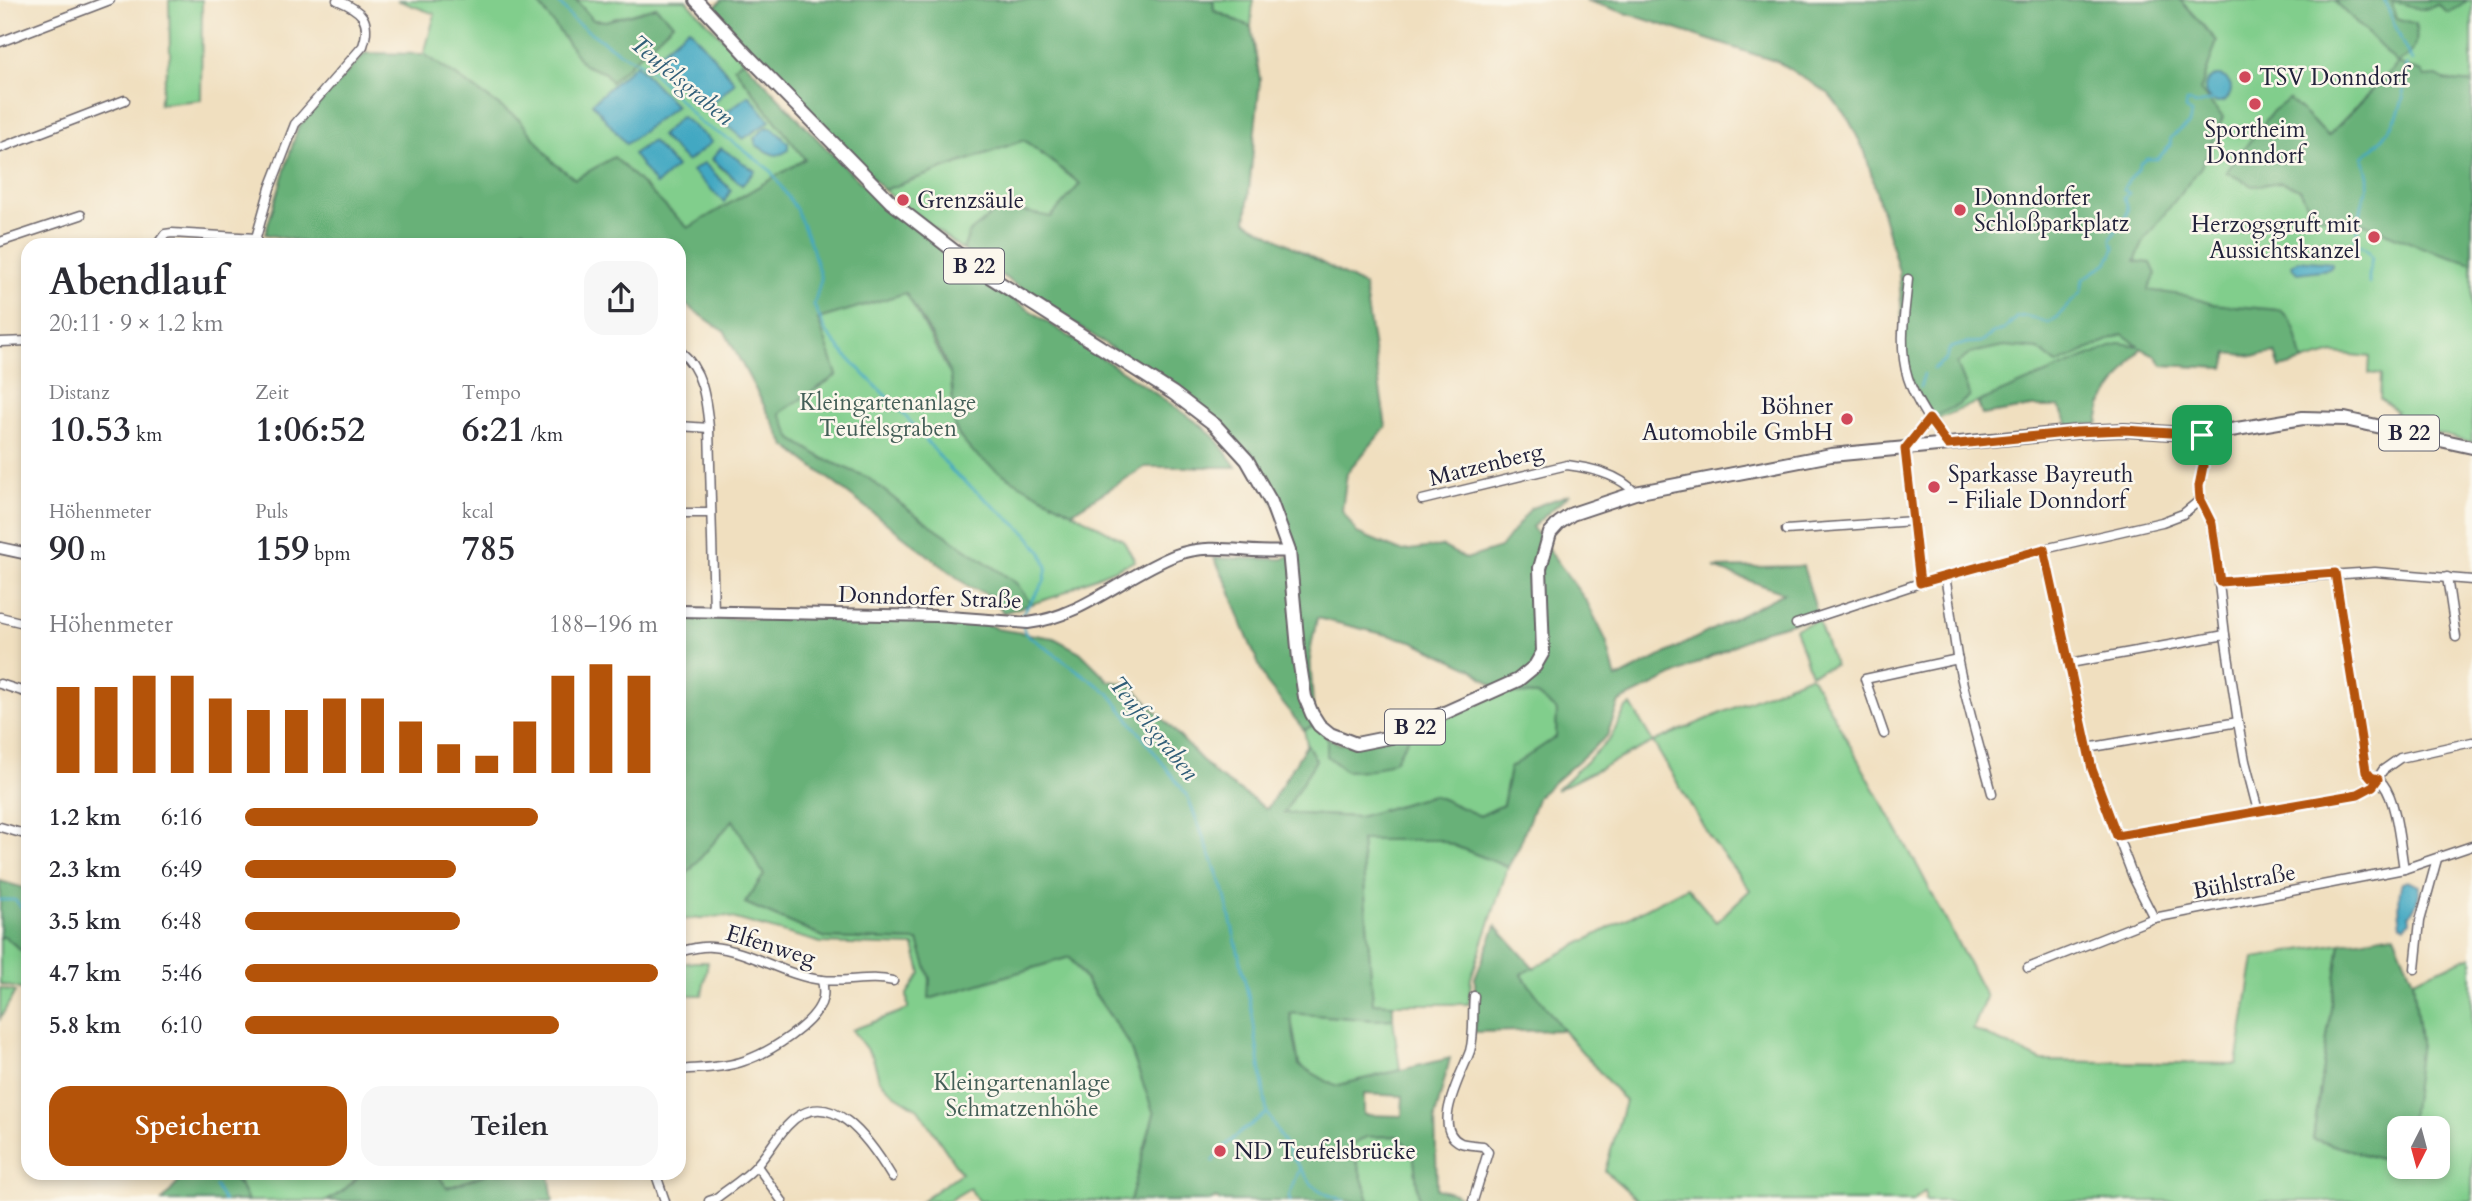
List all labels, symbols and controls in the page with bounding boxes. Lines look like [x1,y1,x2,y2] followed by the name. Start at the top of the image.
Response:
[623,27,741,134] water label: Teufelsgraben
[2259,62,2412,93] place label: TSV Donndorf
[2237,69,2253,85] marker: TSV Donndorf
[2247,96,2263,112] marker: Sportheim Donndorf
[2205,114,2308,171] place label: Sportheim Donndorf
[1974,182,2129,239] place label: Donndorfer Schloßparkplatz
[917,185,1024,216] place label: Grenzsäule
[895,192,911,208] marker: Grenzsäule
[1952,202,1968,218] marker: Donndorfer Schloßparkplatz
[2191,209,2360,266] place label: Herzogsgruft mit Aussichtskanzel
[2366,229,2382,245] marker: Herzogsgruft mit Aussichtskanzel
[944,248,1004,284] road number: B 22
[49,256,226,308] text: Abendlauf
[584,261,658,335] button: share
[49,308,223,339] text: 20:11 · 9 × 1.2 km
[49,380,110,406] text: Distanz
[255,380,289,406] text: Zeit
[462,380,521,406] text: Tempo
[799,387,977,444] park label: Kleingartenanlage Teufelsgraben
[1642,391,1834,448] place label: Böhner Automobile GmbH
[2172,405,2232,465] pin
[49,406,131,454] text: 10.53
[255,406,365,454] text: 1:06:52
[462,406,526,454] text: 6:21
[1839,411,1855,427] marker: Böhner Automobile GmbH
[2183,416,2221,454] icon: arrive
[2379,416,2439,450] road number: B 22
[131,422,162,448] text: km
[526,422,563,448] text: /km
[1426,435,1547,494] street label: Matzenberg
[1948,459,2134,516] place label: Sparkasse Bayreuth - Filiale Donndorf
[1926,479,1942,495] marker: Sparkasse Bayreuth - Filiale Donndorf
[49,499,151,525] text: Höhenmeter
[255,499,288,525] text: Puls
[462,499,494,525] text: kcal
[49,525,85,573] text: 90
[255,525,309,573] text: 159
[462,525,515,573] text: 785
[85,541,106,567] text: m
[309,541,351,567] text: bpm
[838,579,1022,616] street label: Donndorfer Straße
[49,609,173,640] text: Höhenmeter
[549,609,658,640] text: 188–196 m
[1101,669,1206,788] water label: Teufelsgraben
[1385,710,1445,744] road number: B 22
[49,802,121,833] text: 1.2 km
[161,802,202,833] text: 6:16
[49,854,121,885] text: 2.3 km
[161,854,202,885] text: 6:49
[2190,856,2298,907] street label: Bühlstraße
[49,906,121,937] text: 3.5 km
[161,906,202,937] text: 6:48
[722,917,820,974] street label: Elfenweg
[49,958,121,989] text: 4.7 km
[161,958,202,989] text: 5:46
[49,1010,121,1041] text: 5.8 km
[161,1010,202,1041] text: 6:10
[933,1067,1111,1124] park label: Kleingartenanlage Schmatzenhöhe
[49,1086,347,1166] button: Speichern
[361,1086,658,1166] button: Teilen
[2387,1116,2450,1180] north arrow
[2387,1116,2450,1179] map controls
[1234,1136,1416,1167] place label: ND Teufelsbrücke
[1212,1143,1228,1159] marker: ND Teufelsbrücke

